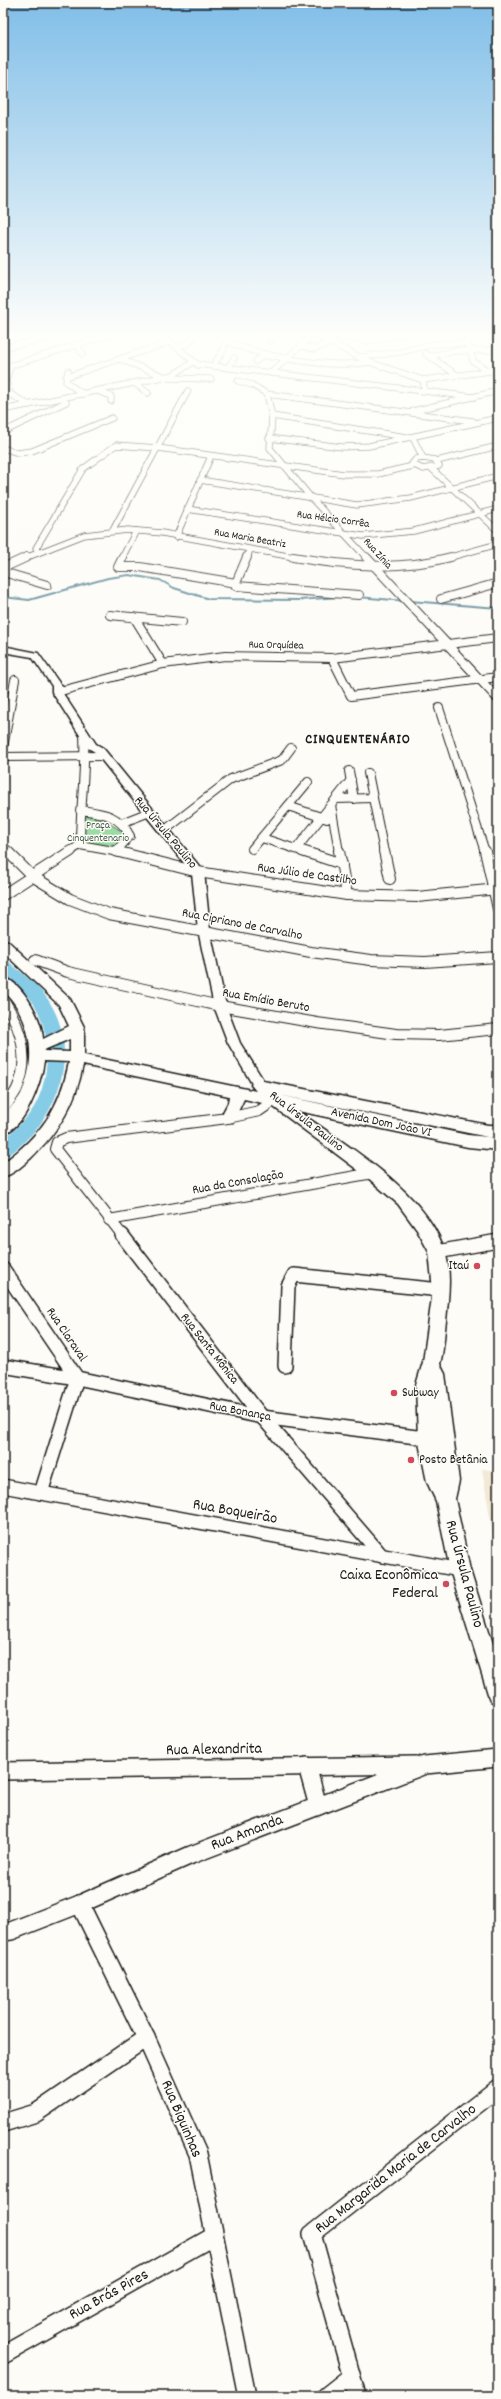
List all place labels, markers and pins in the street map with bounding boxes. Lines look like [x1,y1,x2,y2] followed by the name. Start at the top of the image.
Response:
[448,1257,469,1276] place label: Itaú
[472,1261,482,1271] marker: Itaú
[402,1384,439,1403] place label: Subway
[389,1388,399,1398] marker: Subway
[419,1451,488,1470] place label: Posto Betânia
[406,1455,416,1465] marker: Posto Betânia
[339,1564,438,1605] place label: Caixa Econômica Federal
[441,1579,451,1589] marker: Caixa Econômica Federal

